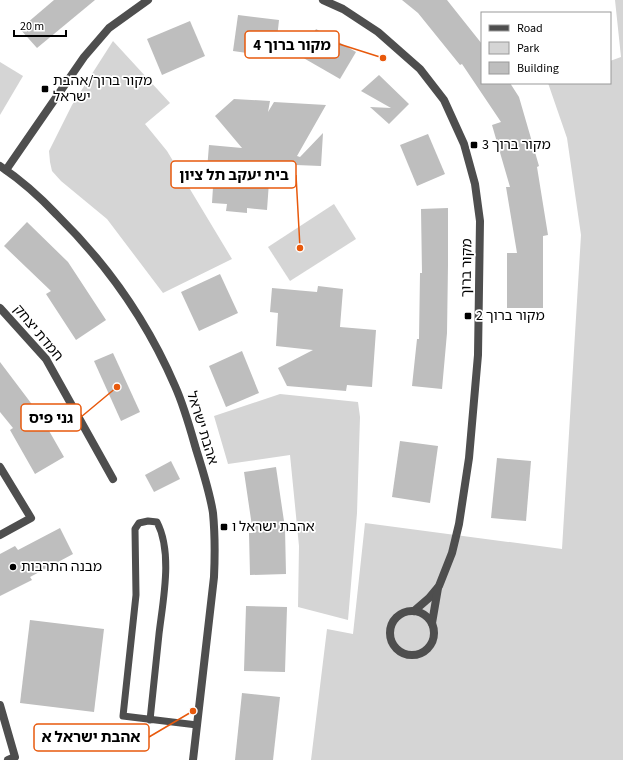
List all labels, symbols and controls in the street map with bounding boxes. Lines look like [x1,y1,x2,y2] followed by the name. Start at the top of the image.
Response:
[14,12,66,38] scale bar
[481,12,611,84] legend
[20,18,44,35] text: 20 m
[517,20,543,37] text: Road
[245,31,339,58] callout: מקור ברוך 4
[253,35,331,56] text: מקור ברוך 4
[517,40,539,57] text: Park
[517,60,559,77] text: Building
[53,71,152,107] place label: מקור ברוך/אהבת ישראל
[40,84,50,94] marker: מקור ברוך/אהבת ישראל
[482,135,551,155] place label: מקור ברוך 3
[469,140,479,150] marker: מקור ברוך 3
[171,161,296,188] callout: בית יעקב תל ציון
[179,165,289,186] text: בית יעקב תל ציון
[456,238,478,298] street label: מקור ברוך
[8,300,68,366] street label: חמדת יצחק
[476,306,545,326] place label: מקור ברוך 2
[463,311,473,321] marker: מקור ברוך 2
[181,389,223,467] street label: אהבת ישראל
[21,404,81,431] callout: גני פיס
[29,408,73,429] text: גני פיס
[232,517,315,537] place label: אהבת ישראל ו
[219,522,229,532] marker: אהבת ישראל ו
[21,557,102,577] place label: מבנה התרבות
[8,562,18,572] marker: מבנה התרבות
[34,724,149,751] callout: אהבת ישראל א
[41,727,141,748] text: אהבת ישראל א

